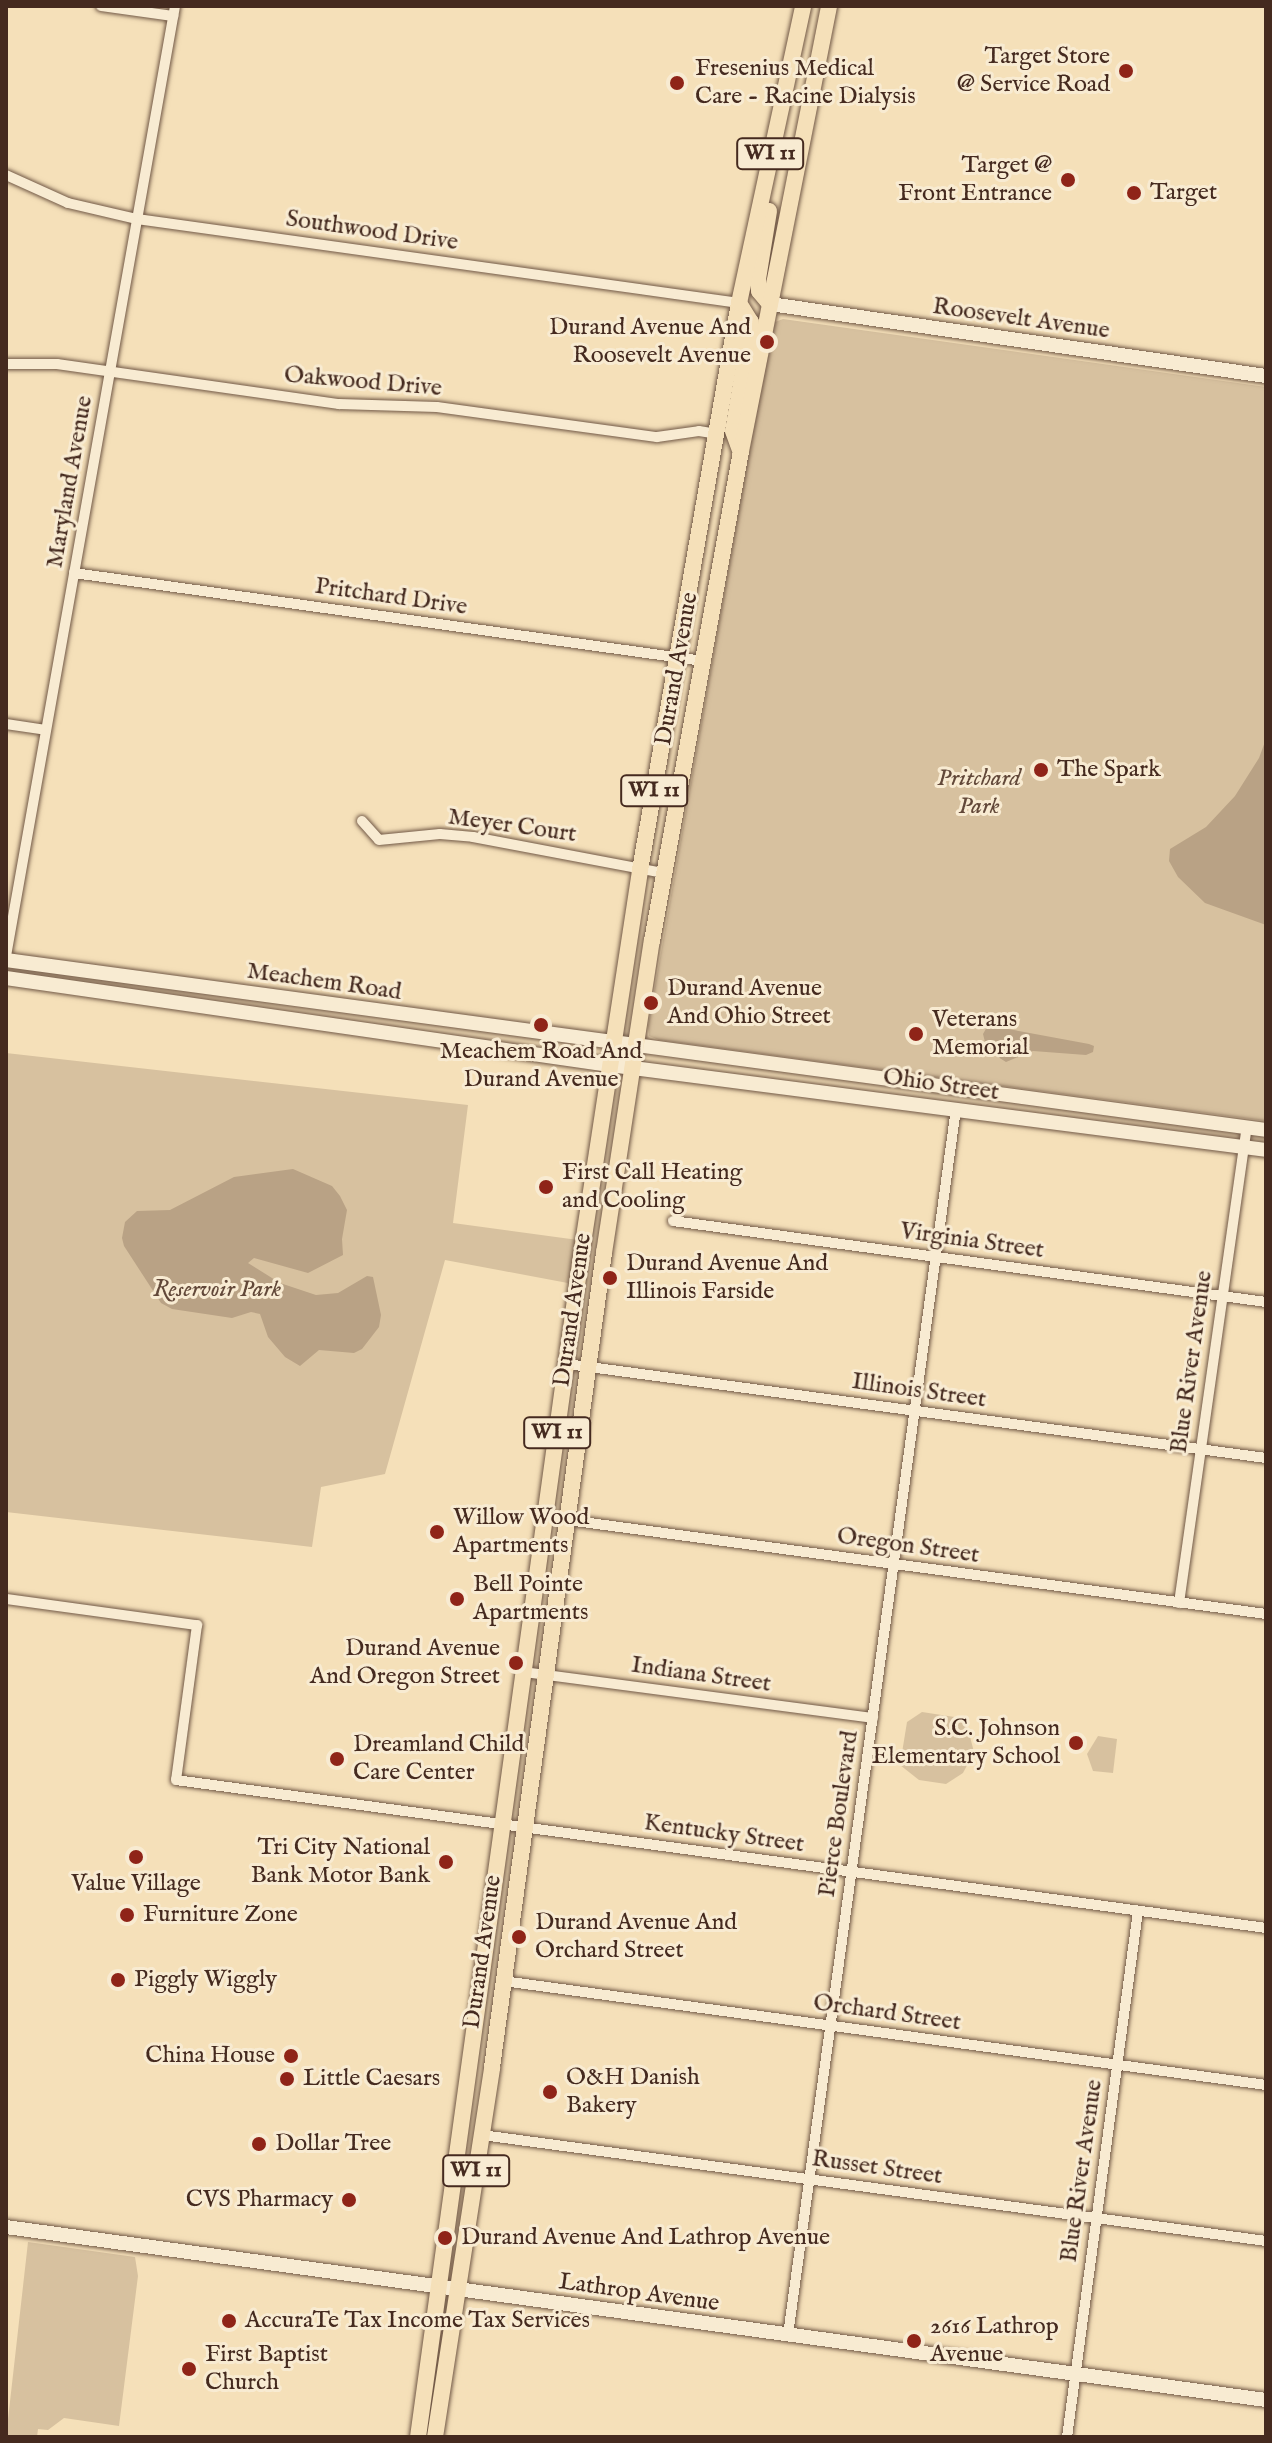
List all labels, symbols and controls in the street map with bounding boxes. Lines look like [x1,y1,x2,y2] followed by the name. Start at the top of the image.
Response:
[957,43,1110,99] place label: Target Store @ Service Road
[695,55,916,111] place label: Fresenius Medical Care - Racine Dialysis
[1117,62,1135,80] marker: Target Store @ Service Road
[666,72,688,94] marker: Fresenius Medical Care - Racine Dialysis
[736,136,804,172] road number: WI 11
[898,152,1052,208] place label: Target @ Front Entrance
[1059,171,1077,189] marker: Target @ Front Entrance
[1150,179,1217,207] place label: Target
[1125,184,1143,202] marker: Target
[284,205,460,257] street label: Southwood Drive
[931,292,1111,346] street label: Roosevelt Avenue
[549,314,751,370] place label: Durand Avenue And Roosevelt Avenue
[758,333,776,351] marker: Durand Avenue And Roosevelt Avenue
[283,361,443,403] street label: Oakwood Drive
[41,394,99,570] street label: Maryland Avenue
[313,572,469,622] street label: Pritchard Drive
[649,590,705,748] street label: Durand Avenue
[1057,756,1161,784] place label: The Spark
[1032,761,1050,779] marker: The Spark
[937,765,1021,821] park label: Pritchard Park
[620,773,688,809] road number: WI 11
[446,803,578,849] street label: Meyer Court
[245,957,403,1007] street label: Meachem Road
[667,975,831,1031] place label: Durand Avenue And Ohio Street
[642,994,660,1012] marker: Durand Avenue And Ohio Street
[932,1006,1029,1062] place label: Veterans Memorial
[532,1016,550,1034] marker: Meachem Road And Durand Avenue
[907,1025,925,1043] marker: Veterans Memorial
[440,1038,642,1094] place label: Meachem Road And Durand Avenue
[881,1063,1001,1107] street label: Ohio Street
[562,1159,742,1215] place label: First Call Heating and Cooling
[537,1178,555,1196] marker: First Call Heating and Cooling
[898,1217,1046,1265] street label: Virginia Street
[548,1231,598,1389] street label: Durand Avenue
[626,1250,828,1306] place label: Durand Avenue And Illinois Farside
[601,1269,619,1287] marker: Durand Avenue And Illinois Farside
[1165,1269,1219,1455] street label: Blue River Avenue
[153,1276,281,1304] park label: Reservoir Park
[850,1367,988,1415] street label: Illinois Street
[523,1415,591,1451] road number: WI 11
[453,1504,589,1560] place label: Willow Wood Apartments
[835,1522,981,1570] street label: Oregon Street
[428,1523,446,1541] marker: Willow Wood Apartments
[473,1571,589,1627] place label: Bell Pointe Apartments
[448,1590,466,1608] marker: Bell Pointe Apartments
[310,1635,500,1691] place label: Durand Avenue And Oregon Street
[629,1651,773,1699] street label: Indiana Street
[507,1654,525,1672] marker: Durand Avenue And Oregon Street
[872,1715,1060,1771] place label: S.C. Johnson Elementary School
[813,1729,865,1899] street label: Pierce Boulevard
[353,1731,524,1787] place label: Dreamland Child Care Center
[1067,1734,1085,1752] marker: S.C. Johnson Elementary School
[328,1750,346,1768] marker: Dreamland Child Care Center
[642,1808,806,1860] street label: Kentucky Street
[251,1834,430,1890] place label: Tri City National Bank Motor Bank
[127,1848,145,1866] marker: Value Village
[437,1853,455,1871] marker: Tri City National Bank Motor Bank
[71,1870,201,1898] place label: Value Village
[458,1873,508,2031] street label: Durand Avenue
[143,1901,298,1929] place label: Furniture Zone
[118,1906,136,1924] marker: Furniture Zone
[535,1909,737,1965] place label: Durand Avenue And Orchard Street
[510,1928,528,1946] marker: Durand Avenue And Orchard Street
[134,1966,277,1994] place label: Piggly Wiggly
[109,1971,127,1989] marker: Piggly Wiggly
[811,1988,963,2038] street label: Orchard Street
[145,2042,275,2070] place label: China House
[282,2047,300,2065] marker: China House
[566,2064,700,2120] place label: O&H Danish Bakery
[303,2065,440,2093] place label: Little Caesars
[278,2070,296,2088] marker: Little Caesars
[1055,2078,1109,2264] street label: Blue River Avenue
[541,2083,559,2101] marker: O&H Danish Bakery
[275,2130,391,2158] place label: Dollar Tree
[250,2135,268,2153] marker: Dollar Tree
[810,2145,944,2191] street label: Russet Street
[442,2153,510,2189] road number: WI 11
[186,2186,333,2214] place label: CVS Pharmacy
[340,2191,358,2209] marker: CVS Pharmacy
[461,2224,830,2252] place label: Durand Avenue And Lathrop Avenue
[436,2229,454,2247] marker: Durand Avenue And Lathrop Avenue
[557,2267,721,2319] street label: Lathrop Avenue
[245,2307,590,2335] place label: AccuraTe Tax Income Tax Services
[220,2312,238,2330] marker: AccuraTe Tax Income Tax Services
[930,2313,1059,2369] place label: 2616 Lathrop Avenue
[905,2332,923,2350] marker: 2616 Lathrop Avenue
[205,2341,328,2397] place label: First Baptist Church
[180,2360,198,2378] marker: First Baptist Church

